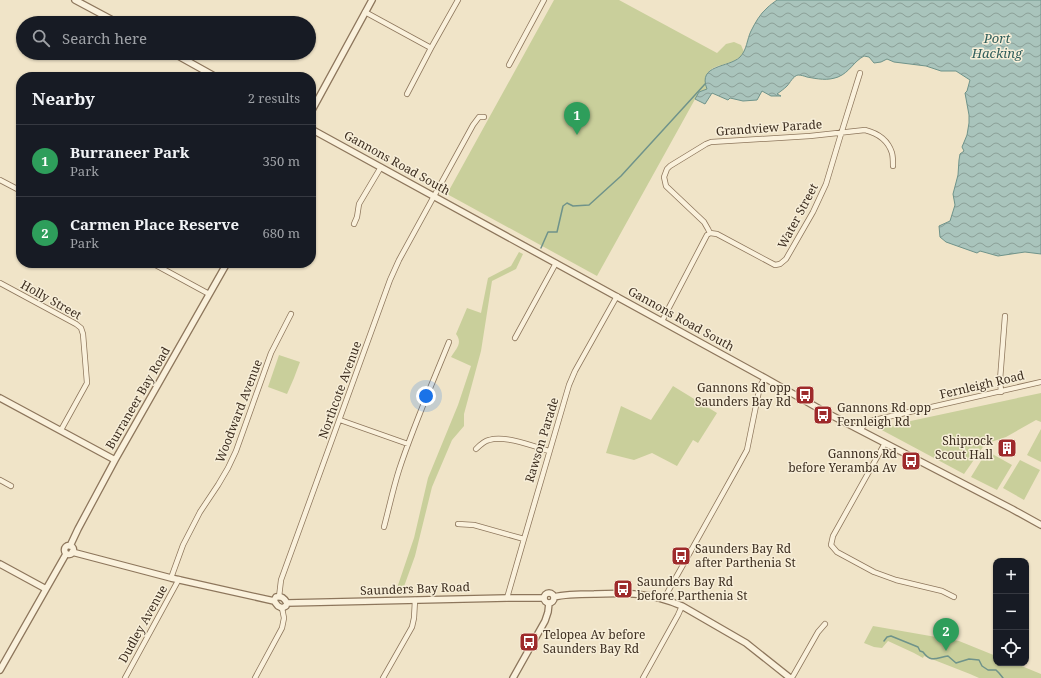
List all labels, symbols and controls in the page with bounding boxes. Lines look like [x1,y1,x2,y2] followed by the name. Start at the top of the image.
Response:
[16,16,316,60] search box
[30,27,52,49] icon: search
[62,28,147,48] text: Search here
[971,29,1023,62] water label: Port Hacking
[32,87,95,110] text: Nearby
[248,89,300,107] text: 2 results
[564,102,590,135] pin: 1
[715,115,823,140] street label: Grandview Parade
[341,126,454,199] street label: Gannons Road South
[70,142,189,162] text: Burraneer Park
[41,152,49,170] text: 1
[263,152,300,170] text: 350 m
[70,162,99,180] text: Park
[773,180,822,251] street label: Water Street
[70,214,239,234] text: Carmen Place Reserve
[41,224,49,242] text: 2
[263,224,300,242] text: 680 m
[70,234,99,252] text: Park
[18,276,85,323] street label: Holly Street
[625,282,738,355] street label: Gannons Road South
[314,338,365,441] street label: Northcote Avenue
[101,343,174,452] street label: Burraneer Bay Road
[211,357,266,465] street label: Woodward Avenue
[938,366,1027,403] street label: Fernleigh Road
[695,379,792,410] place label: Gannons Rd opp Saunders Bay Rd
[794,384,816,406] bus stop icon: Gannons Rd opp Saunders Bay Rd
[416,386,436,406] your location
[521,395,563,484] street label: Rawson Parade
[837,399,931,430] place label: Gannons Rd opp Fernleigh Rd
[812,404,834,426] bus stop icon: Gannons Rd opp Fernleigh Rd
[935,432,994,463] place label: Shiprock Scout Hall
[996,437,1018,459] building icon: Shiprock Scout Hall
[788,445,898,476] place label: Gannons Rd before Yeramba Av
[900,450,922,472] bus stop icon: Gannons Rd before Yeramba Av
[695,540,796,571] place label: Saunders Bay Rd after Parthenia St
[670,545,692,567] bus stop icon: Saunders Bay Rd after Parthenia St
[993,558,1029,666] map controls
[993,558,1029,594] button: +
[637,573,747,604] place label: Saunders Bay Rd before Parthenia St
[360,578,471,599] street label: Saunders Bay Road
[612,578,634,600] bus stop icon: Saunders Bay Rd before Parthenia St
[114,582,171,666] street label: Dudley Avenue
[993,594,1029,630] button: −
[933,618,959,651] pin: 2
[543,626,646,657] place label: Telopea Av before Saunders Bay Rd
[993,630,1029,666] button: locate
[518,631,540,653] bus stop icon: Telopea Av before Saunders Bay Rd

